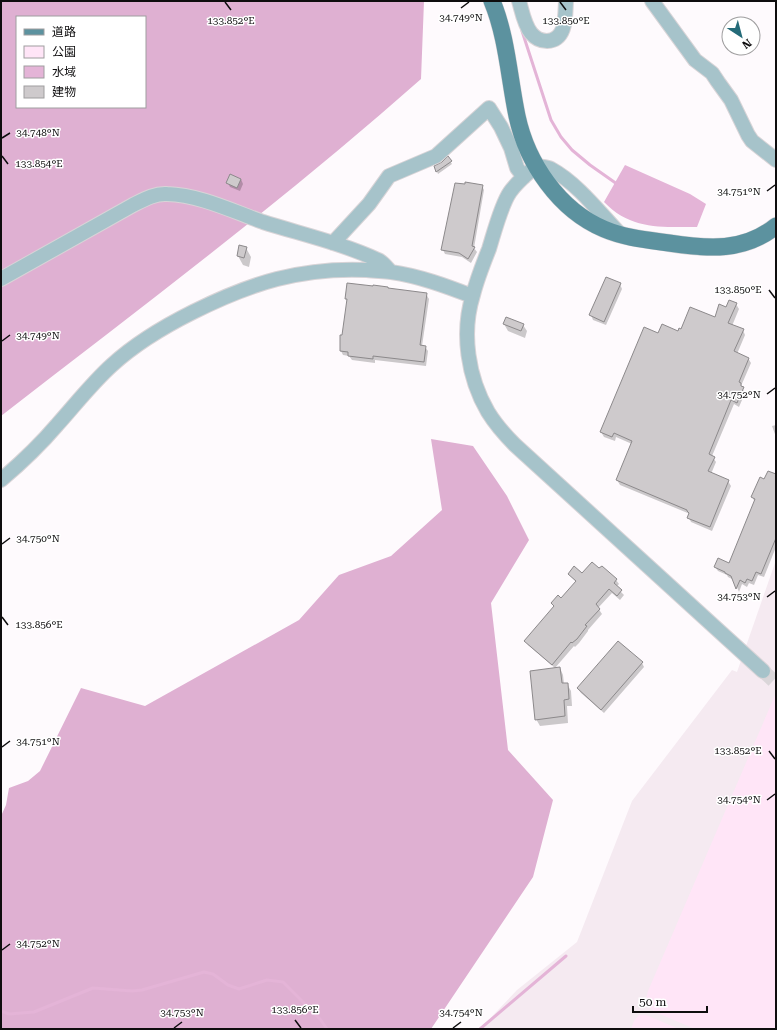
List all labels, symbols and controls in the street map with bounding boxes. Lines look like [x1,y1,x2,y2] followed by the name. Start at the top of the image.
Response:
[439,12,483,23] text: 34.749°N
[207,15,255,26] text: 133.852°E
[542,15,590,26] text: 133.850°E
[16,16,146,108] legend
[721,16,761,56] north arrow
[52,25,76,39] text: 道路
[739,36,754,52] text: N
[52,45,76,59] text: 公園
[52,65,76,79] text: 水域
[52,85,76,99] text: 建物
[16,127,60,138] text: 34.748°N
[15,158,63,169] text: 133.854°E
[717,186,761,197] text: 34.751°N
[714,284,762,295] text: 133.850°E
[16,330,60,341] text: 34.749°N
[717,389,761,400] text: 34.752°N
[16,533,60,544] text: 34.750°N
[717,591,761,602] text: 34.753°N
[15,619,63,630] text: 133.856°E
[16,736,60,747] text: 34.751°N
[714,745,762,756] text: 133.852°E
[717,794,761,805] text: 34.754°N
[16,938,60,949] text: 34.752°N
[633,988,707,1014] scale bar
[639,995,666,1009] text: 50 m
[271,1004,319,1015] text: 133.856°E
[160,1007,204,1018] text: 34.753°N
[439,1007,483,1018] text: 34.754°N

